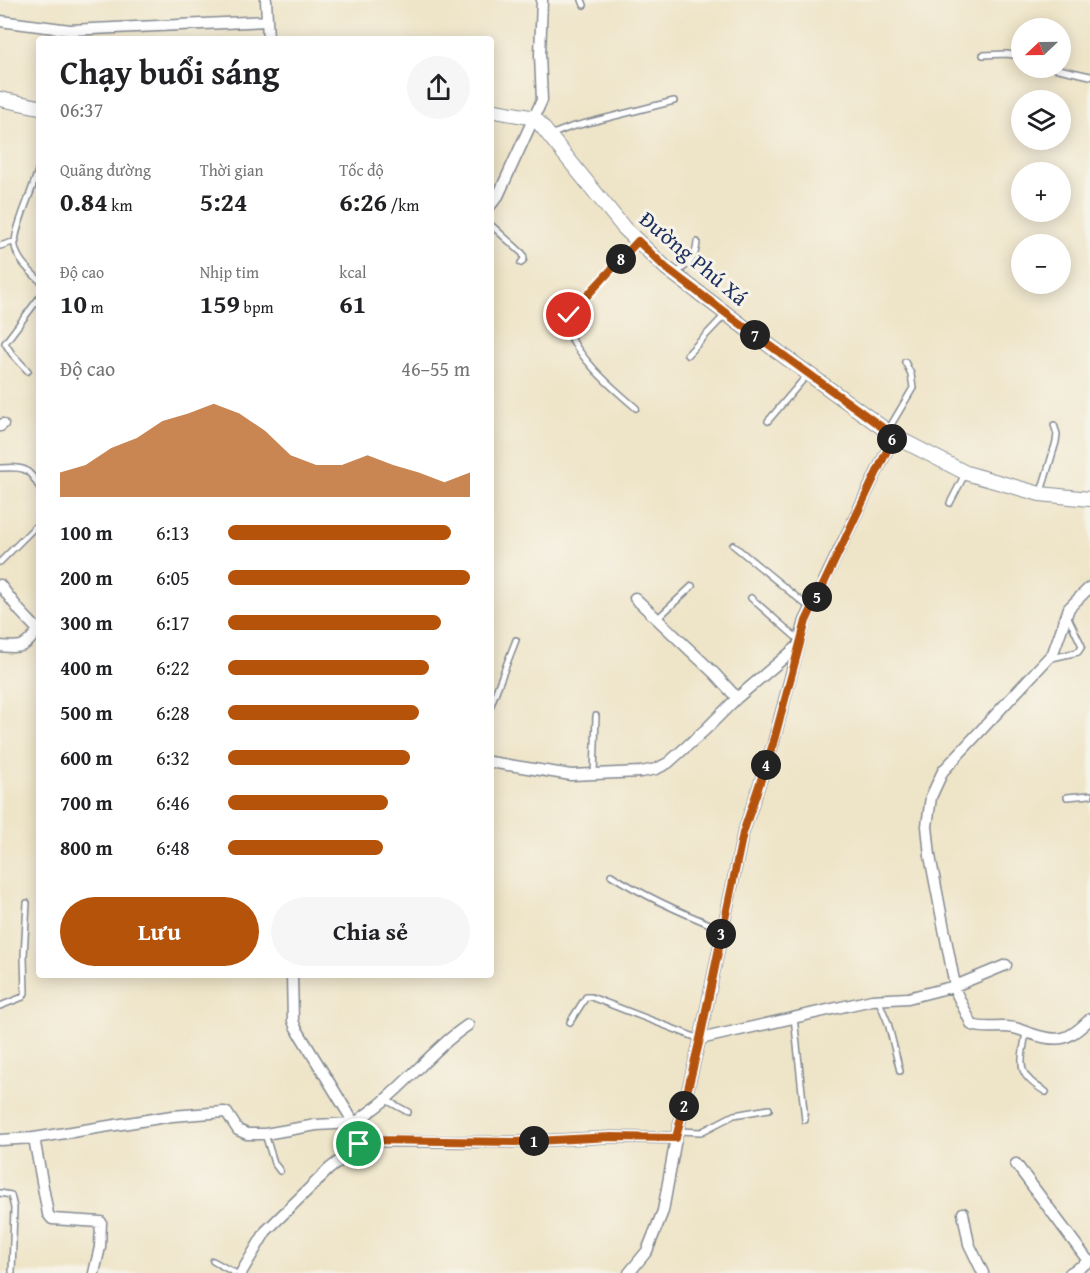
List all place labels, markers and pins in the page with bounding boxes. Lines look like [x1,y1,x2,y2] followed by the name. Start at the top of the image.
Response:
[606,244,636,274] pin: 8
[543,289,594,340] pin
[740,320,770,350] pin: 7
[877,424,907,454] pin: 6
[802,582,832,612] pin: 5
[751,750,781,780] pin: 4
[706,919,736,949] pin: 3
[669,1091,699,1121] pin: 2
[333,1118,384,1169] pin
[519,1126,549,1156] pin: 1

